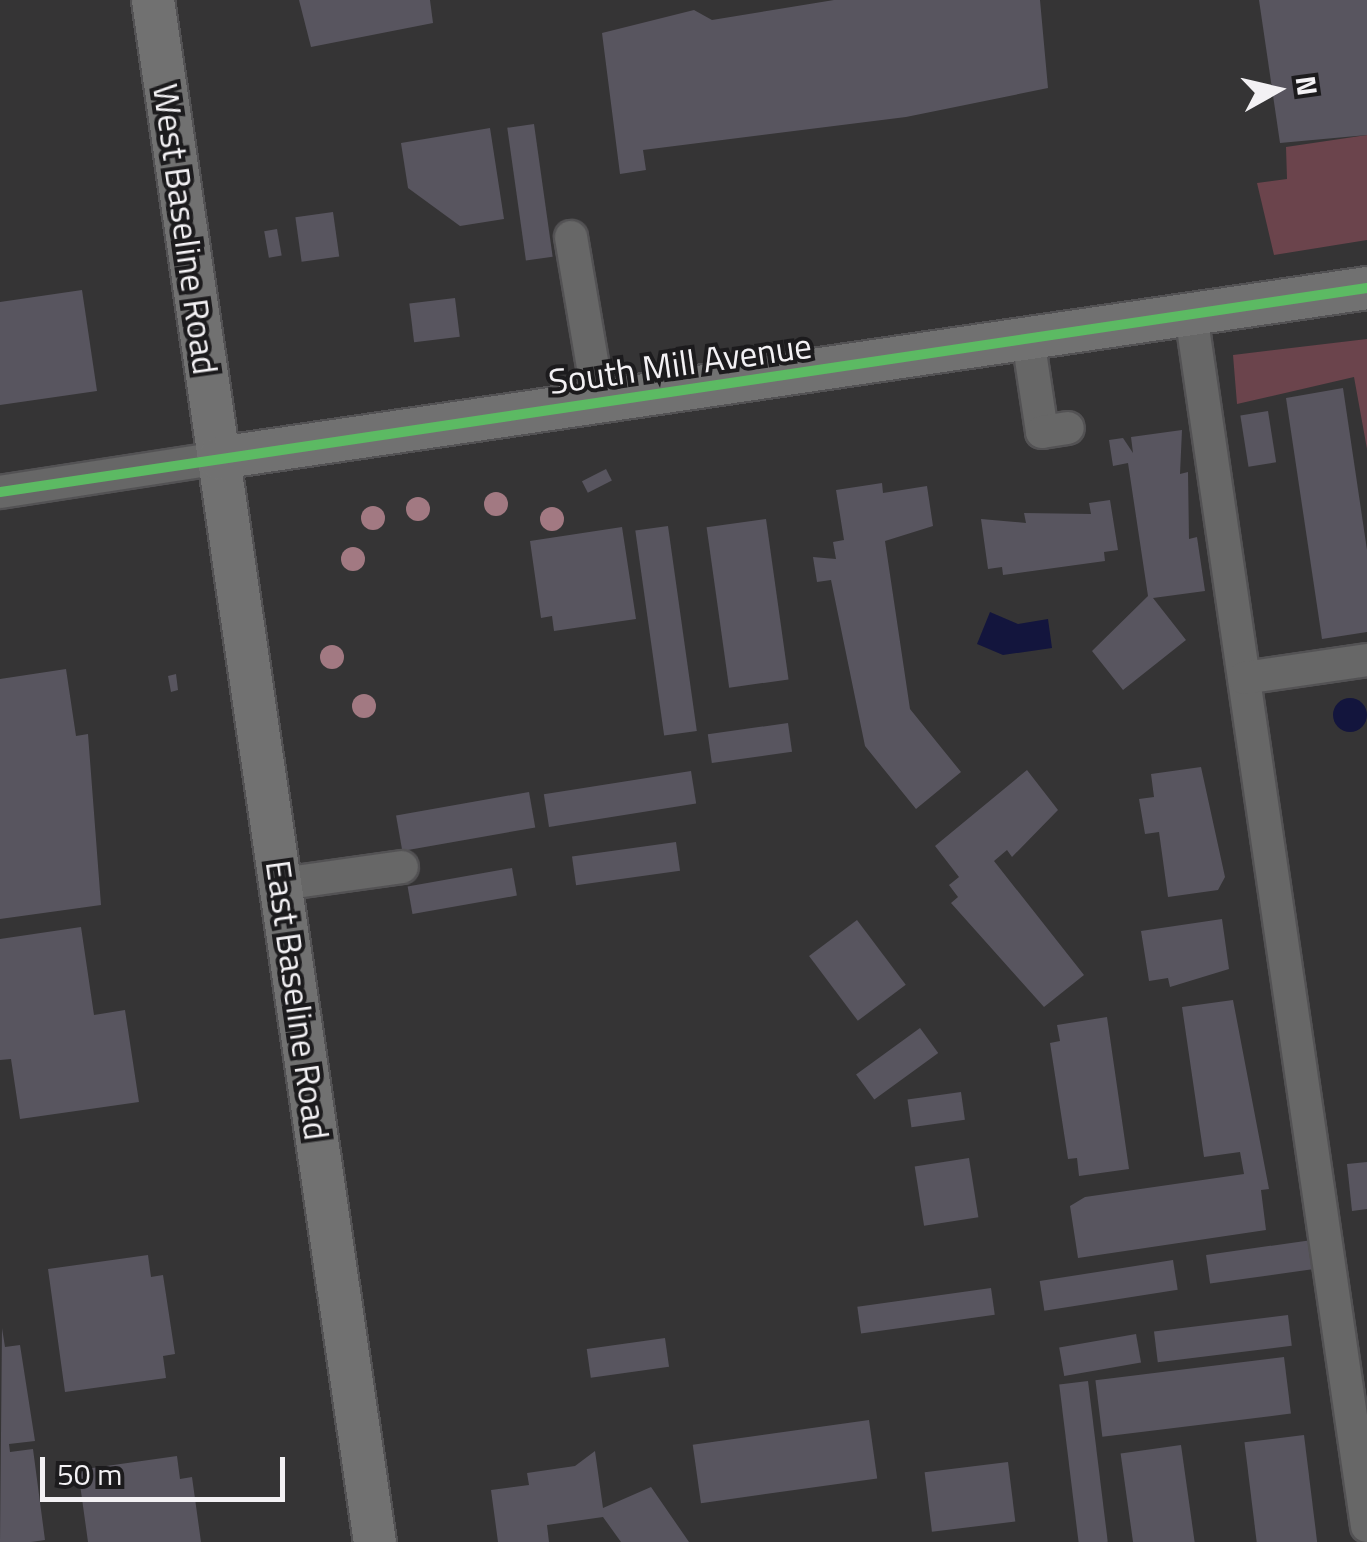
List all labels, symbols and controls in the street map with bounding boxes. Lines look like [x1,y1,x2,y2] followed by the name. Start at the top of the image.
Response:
[1227,40,1327,140] north arrow
[1285,73,1330,98] text: N
[145,81,227,377] street label: West Baseline Road
[546,324,814,402] street label: South Mill Avenue
[258,858,338,1142] street label: East Baseline Road
[45,1437,290,1499] scale bar
[57,1451,122,1497] text: 50 m

